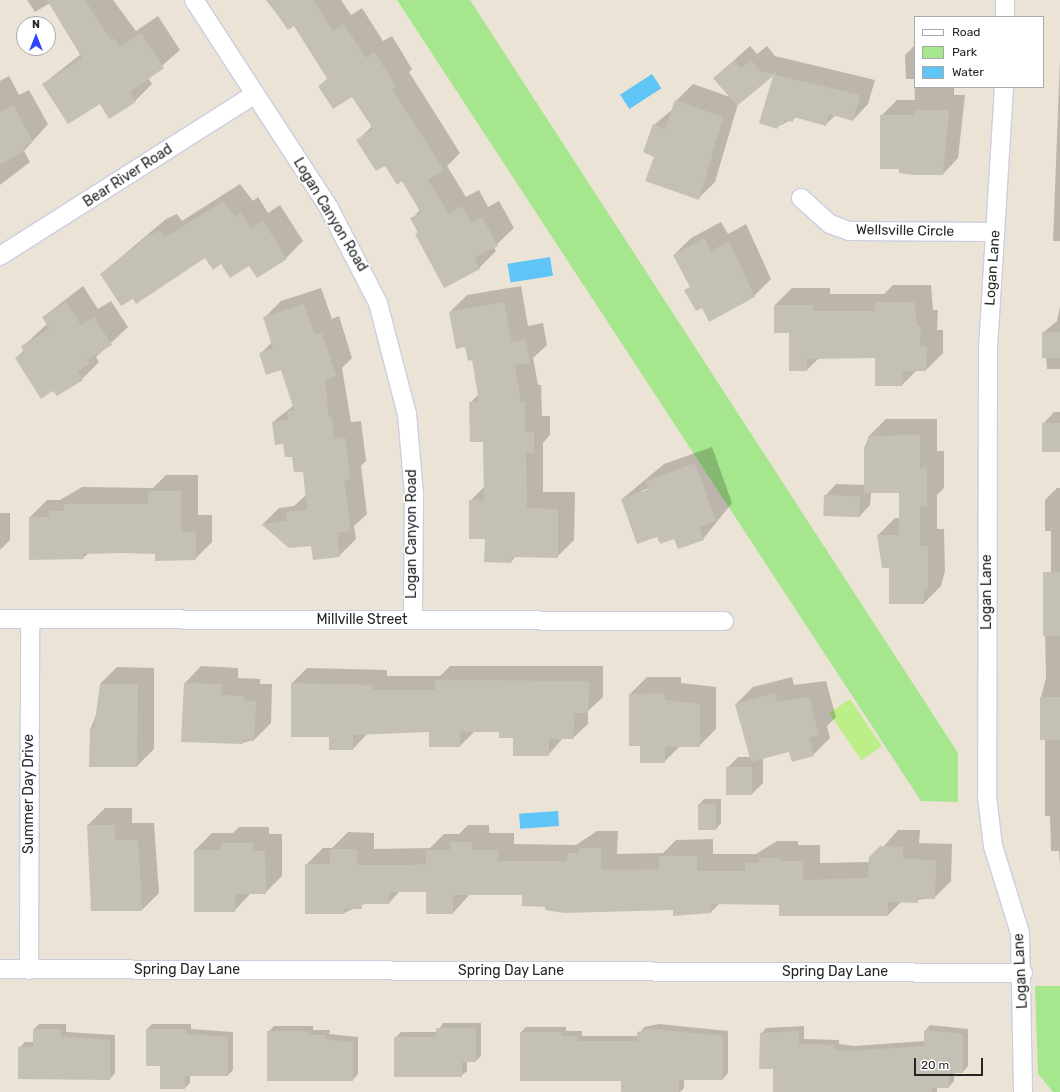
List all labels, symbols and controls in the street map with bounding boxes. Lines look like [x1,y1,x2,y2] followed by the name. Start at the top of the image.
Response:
[16,16,56,56] north arrow
[914,16,1044,88] legend
[32,18,40,31] text: N
[952,25,980,39] text: Road
[952,45,977,59] text: Park
[952,65,984,79] text: Water
[80,141,176,211] street label: Bear River Road
[289,155,371,275] street label: Logan Canyon Road
[856,222,954,240] street label: Wellsville Circle
[982,230,1004,306] street label: Logan Lane
[404,469,420,599] street label: Logan Canyon Road
[979,554,995,630] street label: Logan Lane
[317,612,407,628] street label: Millville Street
[21,734,37,854] street label: Summer Day Drive
[1011,933,1031,1009] street label: Logan Lane
[134,962,240,978] street label: Spring Day Lane
[458,963,564,979] street label: Spring Day Lane
[782,964,888,980] street label: Spring Day Lane
[916,1050,985,1076] scale bar
[921,1058,949,1072] text: 20 m

